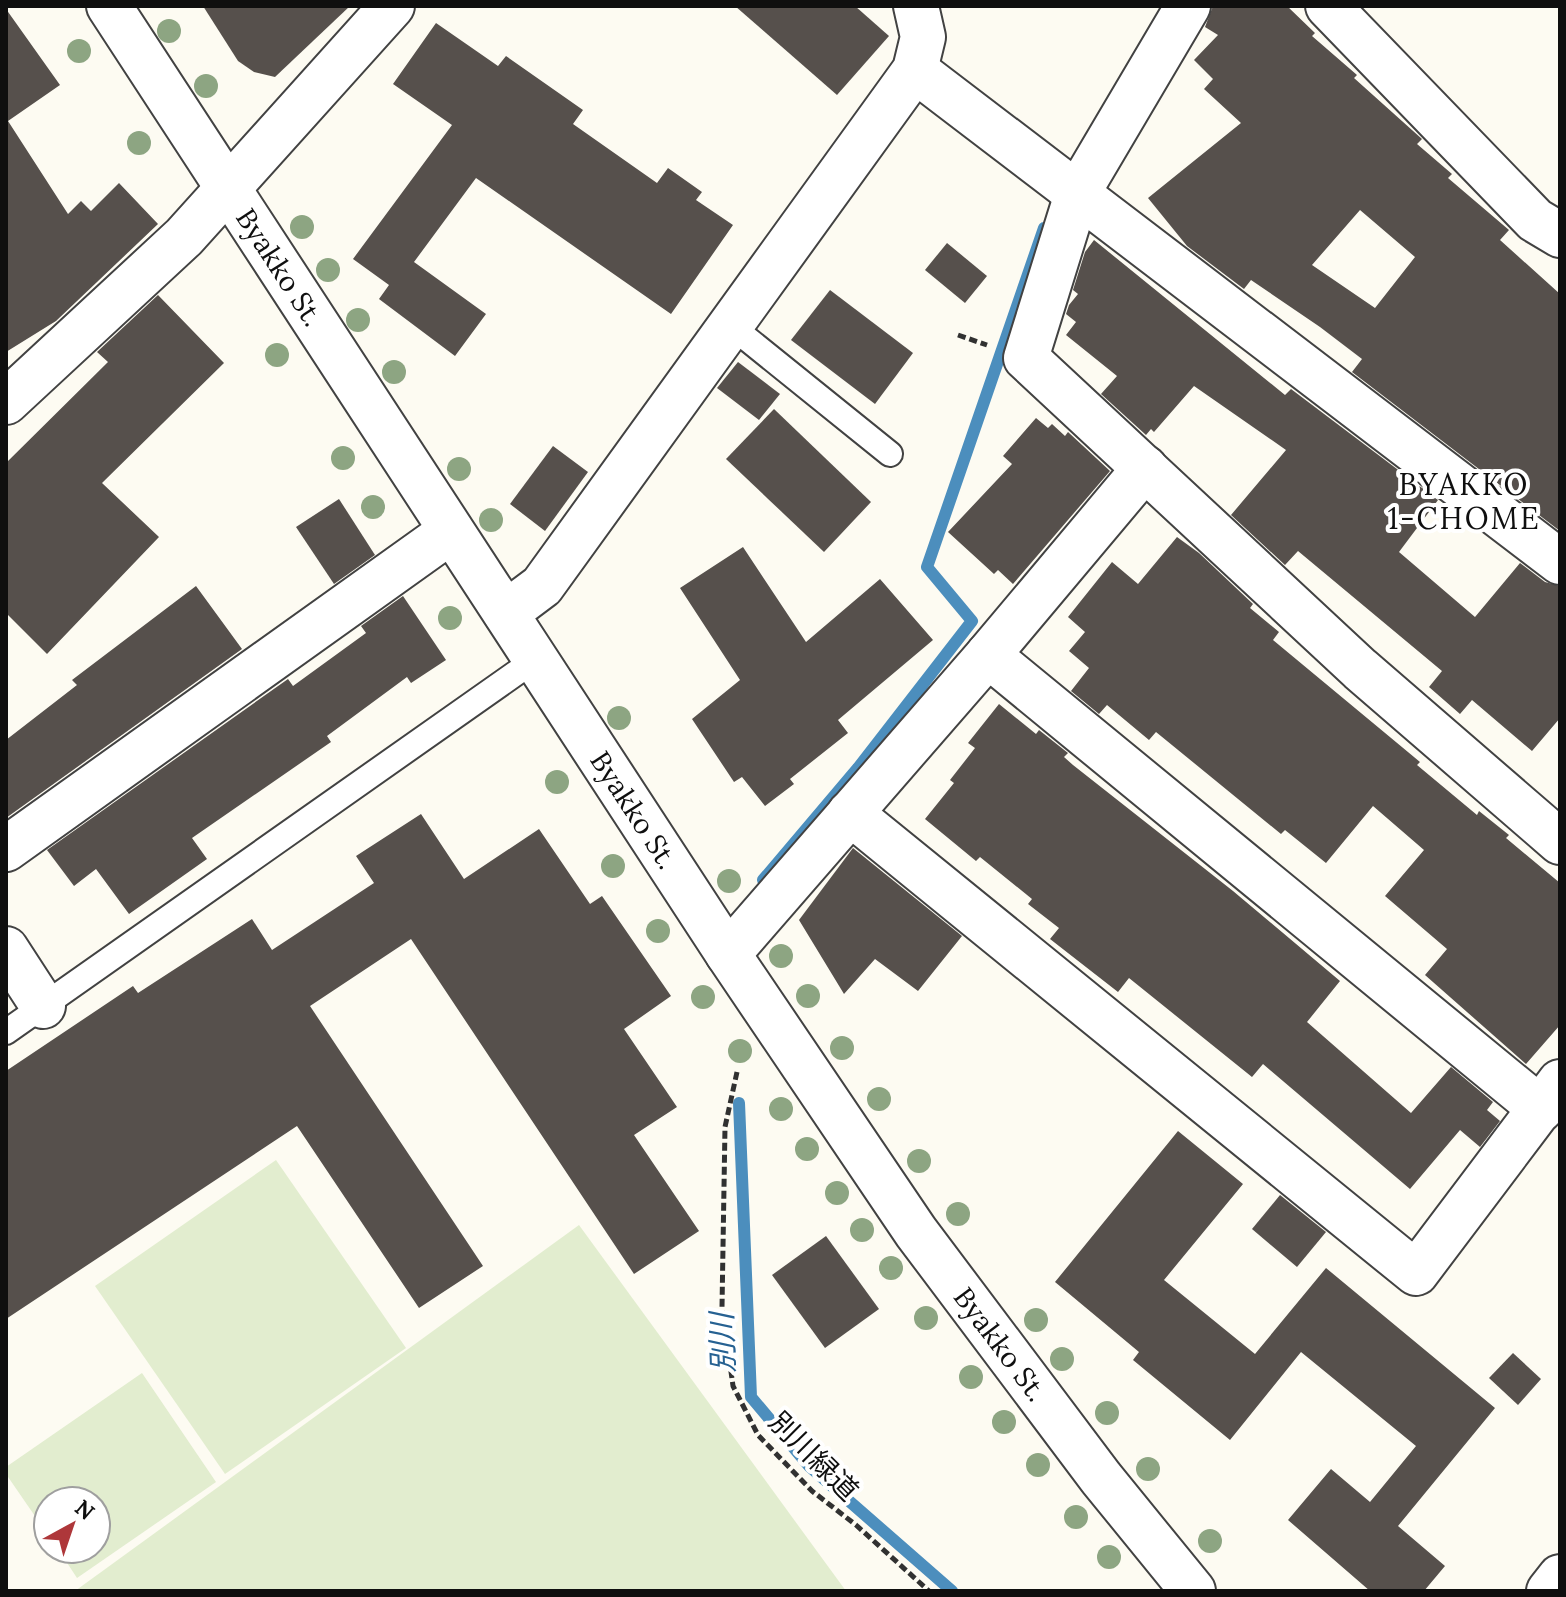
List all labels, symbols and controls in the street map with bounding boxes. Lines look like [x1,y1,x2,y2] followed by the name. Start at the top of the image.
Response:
[228,202,331,333] street label: Byakko St.
[1387,465,1541,537] district label: BYAKKO 1-CHOME
[582,744,685,876] street label: Byakko St.
[946,1280,1055,1408] street label: Byakko St.
[702,1309,742,1374] water label: 別川
[762,1404,866,1508] street label: 別川緑道
[32,1485,112,1565] north arrow
[69,1493,100,1526] text: N

